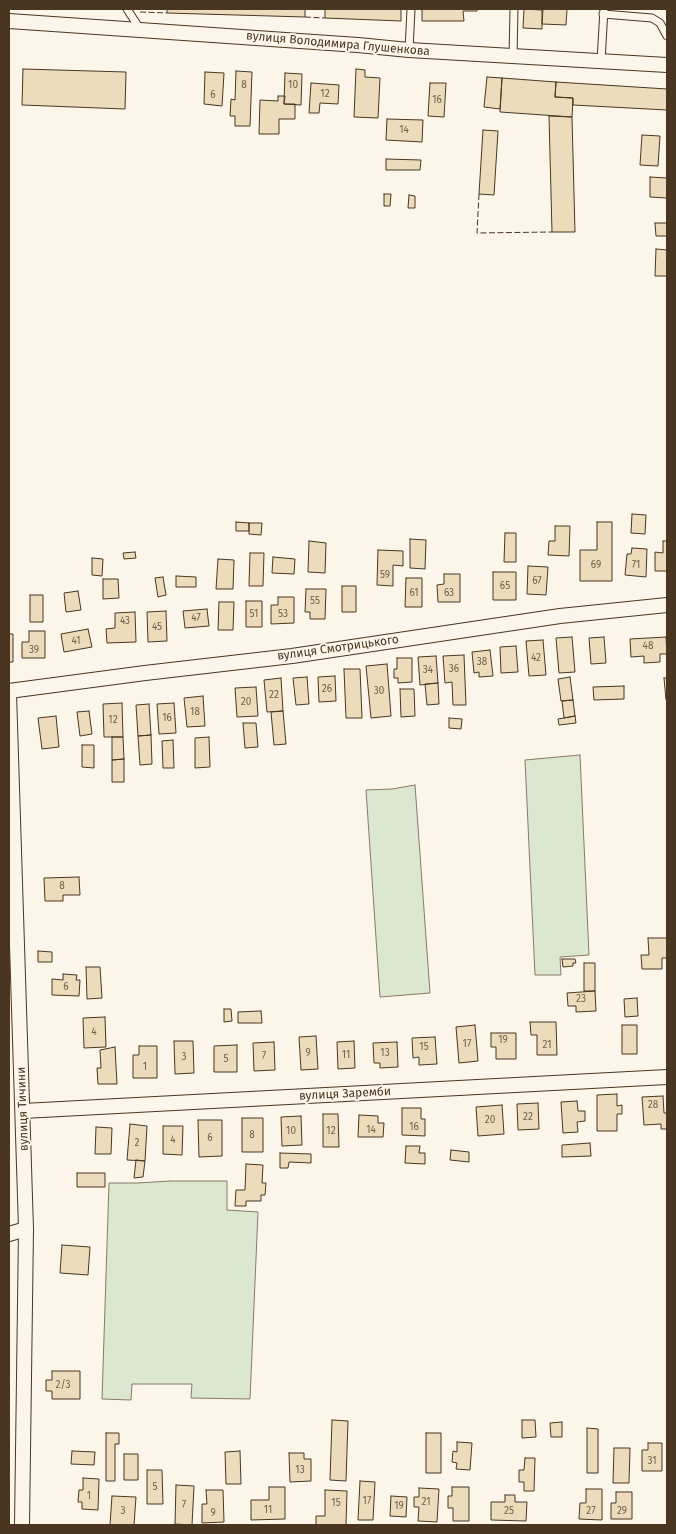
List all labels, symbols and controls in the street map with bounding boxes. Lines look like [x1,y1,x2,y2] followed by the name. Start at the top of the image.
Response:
[246,29,430,59] street label: вулиця Володимира Глушенкова
[241,79,247,91] house number: 8
[288,79,298,91] house number: 10
[320,88,330,100] house number: 12
[210,89,216,101] house number: 6
[432,94,442,106] house number: 16
[399,124,409,136] house number: 14
[591,559,601,571] house number: 69
[632,559,640,571] house number: 71
[380,569,390,581] house number: 59
[532,575,542,587] house number: 67
[500,580,510,592] house number: 65
[409,587,419,599] house number: 61
[444,587,454,599] house number: 63
[310,595,320,607] house number: 55
[250,608,258,620] house number: 51
[278,608,288,620] house number: 53
[191,612,201,624] house number: 47
[120,615,130,627] house number: 43
[152,621,162,633] house number: 45
[276,632,400,664] street label: вулиця Смотрицького
[71,635,81,647] house number: 41
[643,640,653,652] house number: 48
[29,644,39,656] house number: 39
[531,652,541,664] house number: 42
[477,656,487,668] house number: 38
[449,663,459,675] house number: 36
[423,664,433,676] house number: 34
[322,683,332,695] house number: 26
[374,685,384,697] house number: 30
[269,689,279,701] house number: 22
[241,696,251,708] house number: 20
[190,706,200,718] house number: 18
[162,712,172,724] house number: 16
[108,714,118,726] house number: 12
[59,880,65,892] house number: 8
[63,981,69,993] house number: 6
[576,993,586,1005] house number: 23
[91,1026,97,1038] house number: 4
[498,1034,508,1046] house number: 19
[463,1038,471,1050] house number: 17
[542,1039,552,1051] house number: 21
[419,1041,429,1053] house number: 15
[305,1047,311,1059] house number: 9
[380,1047,390,1059] house number: 13
[342,1049,350,1061] house number: 11
[262,1050,266,1062] house number: 7
[182,1051,186,1063] house number: 3
[223,1053,229,1065] house number: 5
[143,1061,147,1073] house number: 1
[14,1067,32,1151] street label: вулиця Тичини
[299,1084,391,1104] street label: вулиця Заремби
[648,1099,658,1111] house number: 28
[523,1111,533,1123] house number: 22
[485,1114,495,1126] house number: 20
[409,1121,419,1133] house number: 16
[366,1124,376,1136] house number: 14
[286,1125,296,1137] house number: 10
[326,1125,336,1137] house number: 12
[249,1129,255,1141] house number: 8
[207,1132,213,1144] house number: 6
[170,1134,176,1146] house number: 4
[135,1137,139,1149] house number: 2
[56,1379,70,1391] house number: 2/3
[647,1455,657,1467] house number: 31
[295,1464,305,1476] house number: 13
[152,1481,158,1493] house number: 5
[87,1490,91,1502] house number: 1
[363,1495,371,1507] house number: 17
[421,1496,431,1508] house number: 21
[331,1497,341,1509] house number: 15
[182,1499,186,1511] house number: 7
[394,1500,404,1512] house number: 19
[264,1504,272,1516] house number: 11
[121,1505,125,1517] house number: 3
[504,1505,514,1517] house number: 25
[586,1505,596,1517] house number: 27
[617,1505,627,1517] house number: 29
[210,1507,216,1519] house number: 9

